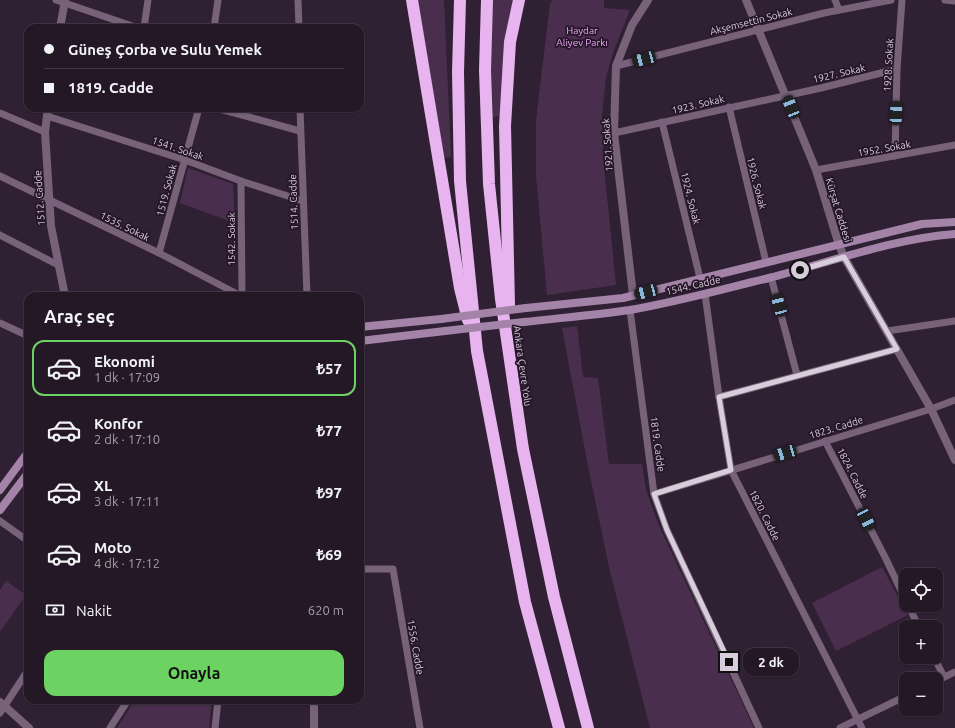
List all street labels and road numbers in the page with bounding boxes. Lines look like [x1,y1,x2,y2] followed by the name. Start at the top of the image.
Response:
[709,6,793,37] street label: Akşemsettin Sokak
[882,38,895,92] street label: 1928. Sokak
[812,62,866,85] street label: 1927. Sokak
[671,93,725,116] street label: 1923. Sokak
[600,118,615,172] street label: 1921. Sokak
[151,135,205,162] street label: 1541. Sokak
[857,138,911,159] street label: 1952. Sokak
[745,156,768,210] street label: 1926. Sokak
[154,163,179,217] street label: 1519. Sokak
[32,170,47,226] street label: 1512. Cadde
[679,171,702,225] street label: 1924. Sokak
[287,174,300,230] street label: 1514. Cadde
[824,177,854,244] street label: Kürşat Caddesi
[98,210,151,243] street label: 1535. Sokak
[226,212,237,266] street label: 1542. Sokak
[665,274,722,297] street label: 1544. Cadde
[511,325,534,407] street label: Ankara Çevre Yolu
[808,414,864,441] street label: 1823. Cadde
[648,416,667,472] street label: 1819. Cadde
[835,446,870,501] street label: 1824. Cadde
[747,488,782,543] street label: 1820. Cadde
[405,619,426,676] street label: 1556. Cadde

